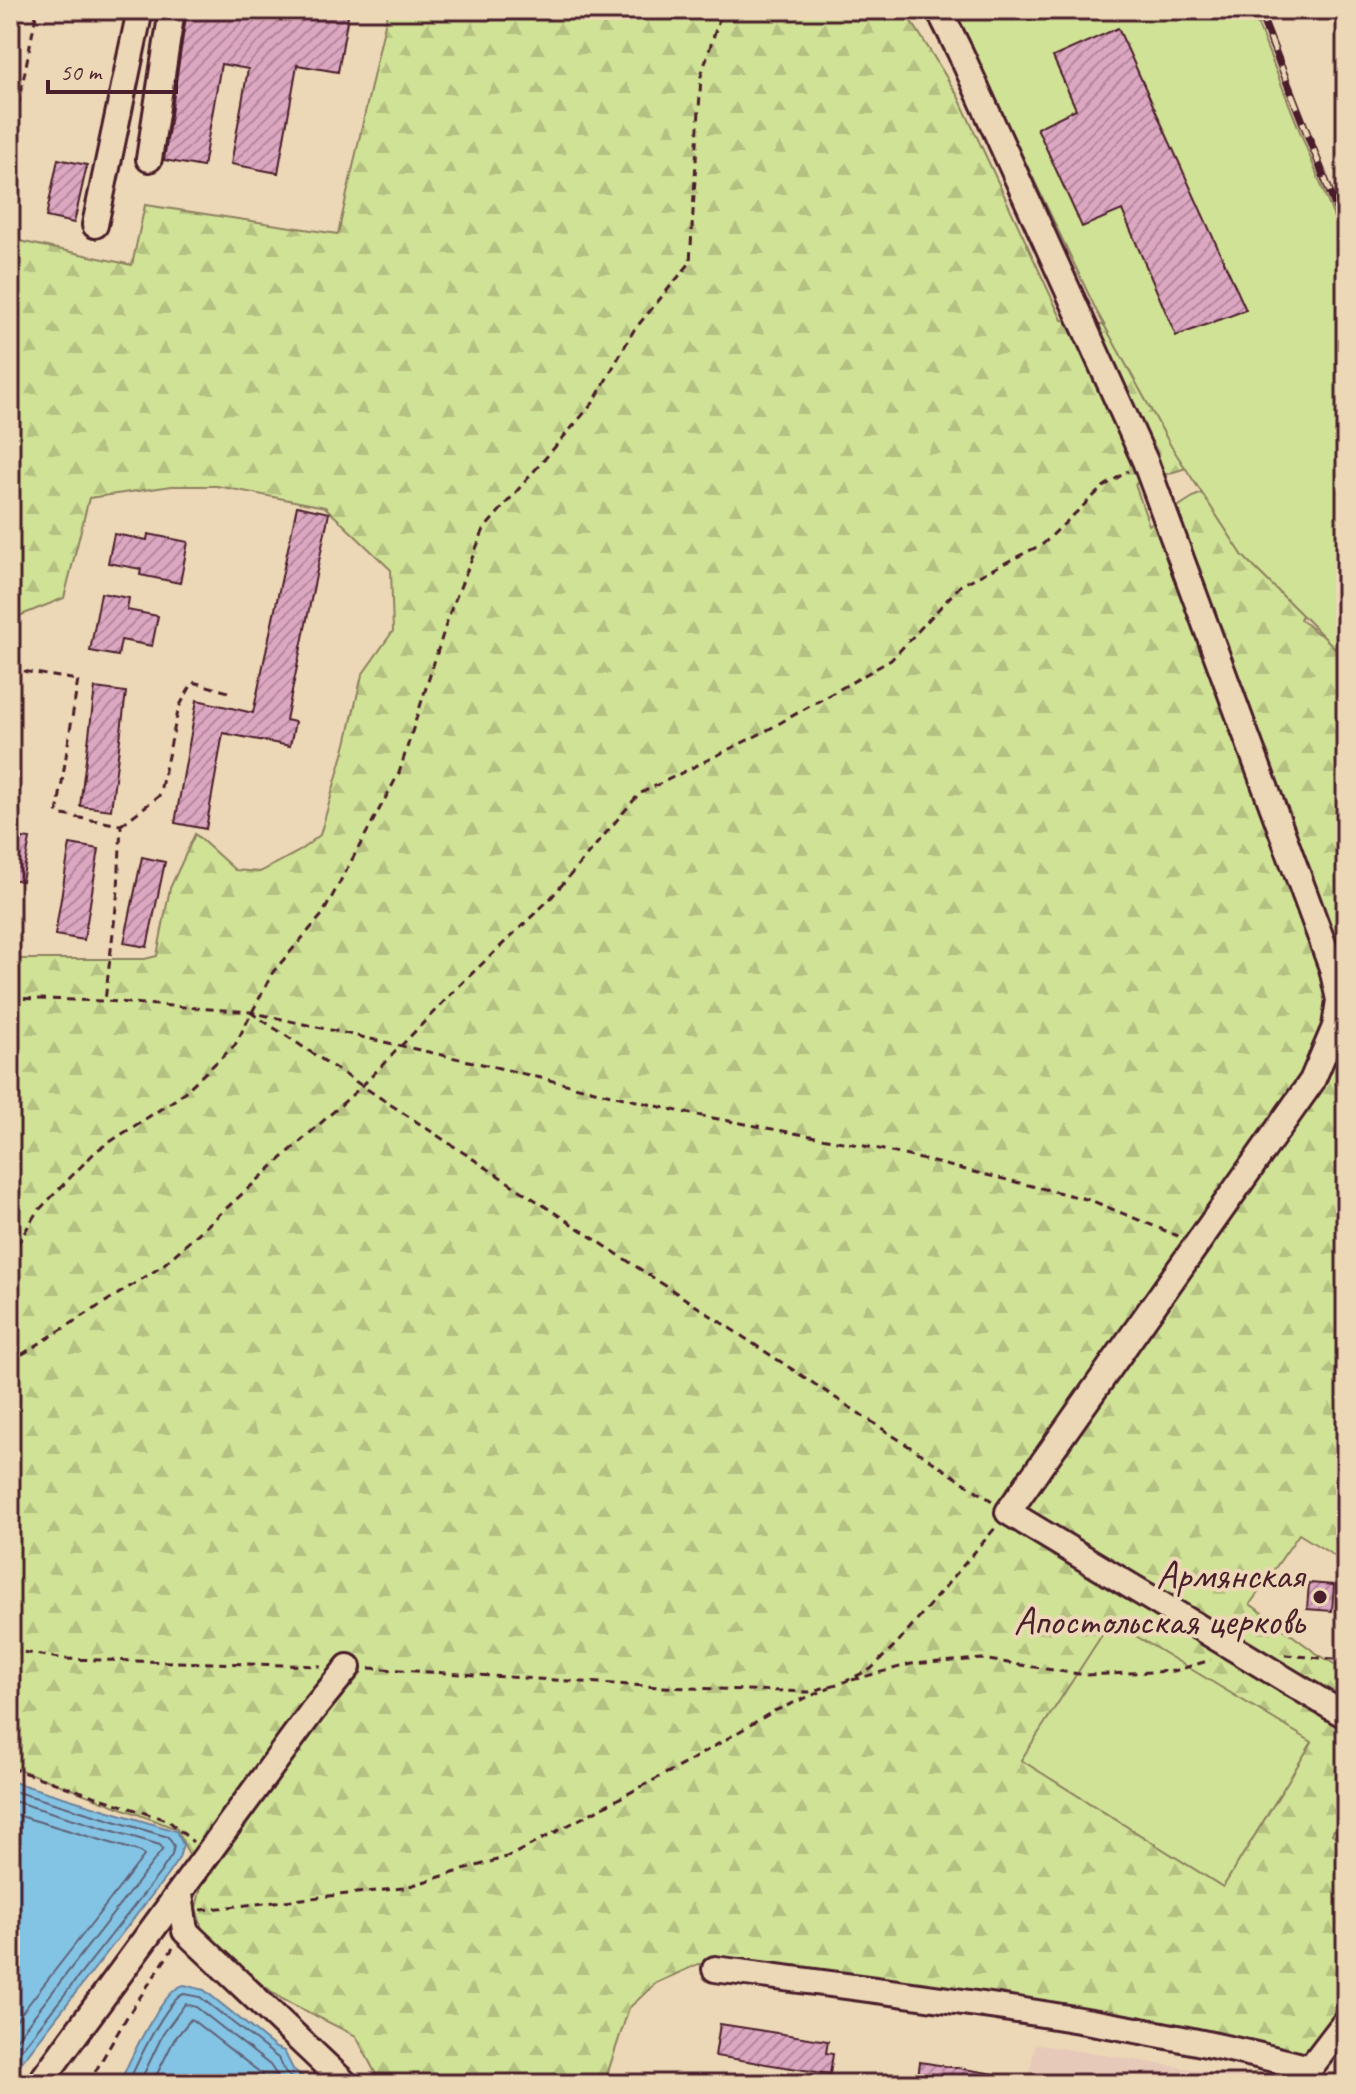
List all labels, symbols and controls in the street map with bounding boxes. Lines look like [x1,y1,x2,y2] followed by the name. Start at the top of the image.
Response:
[48,44,176,94] scale bar
[60,57,103,87] text: 50 m
[1014,1550,1307,1646] place label: Армянская Апостольская церковь
[1311,1588,1329,1606] marker: Армянская Апостольская церковь

